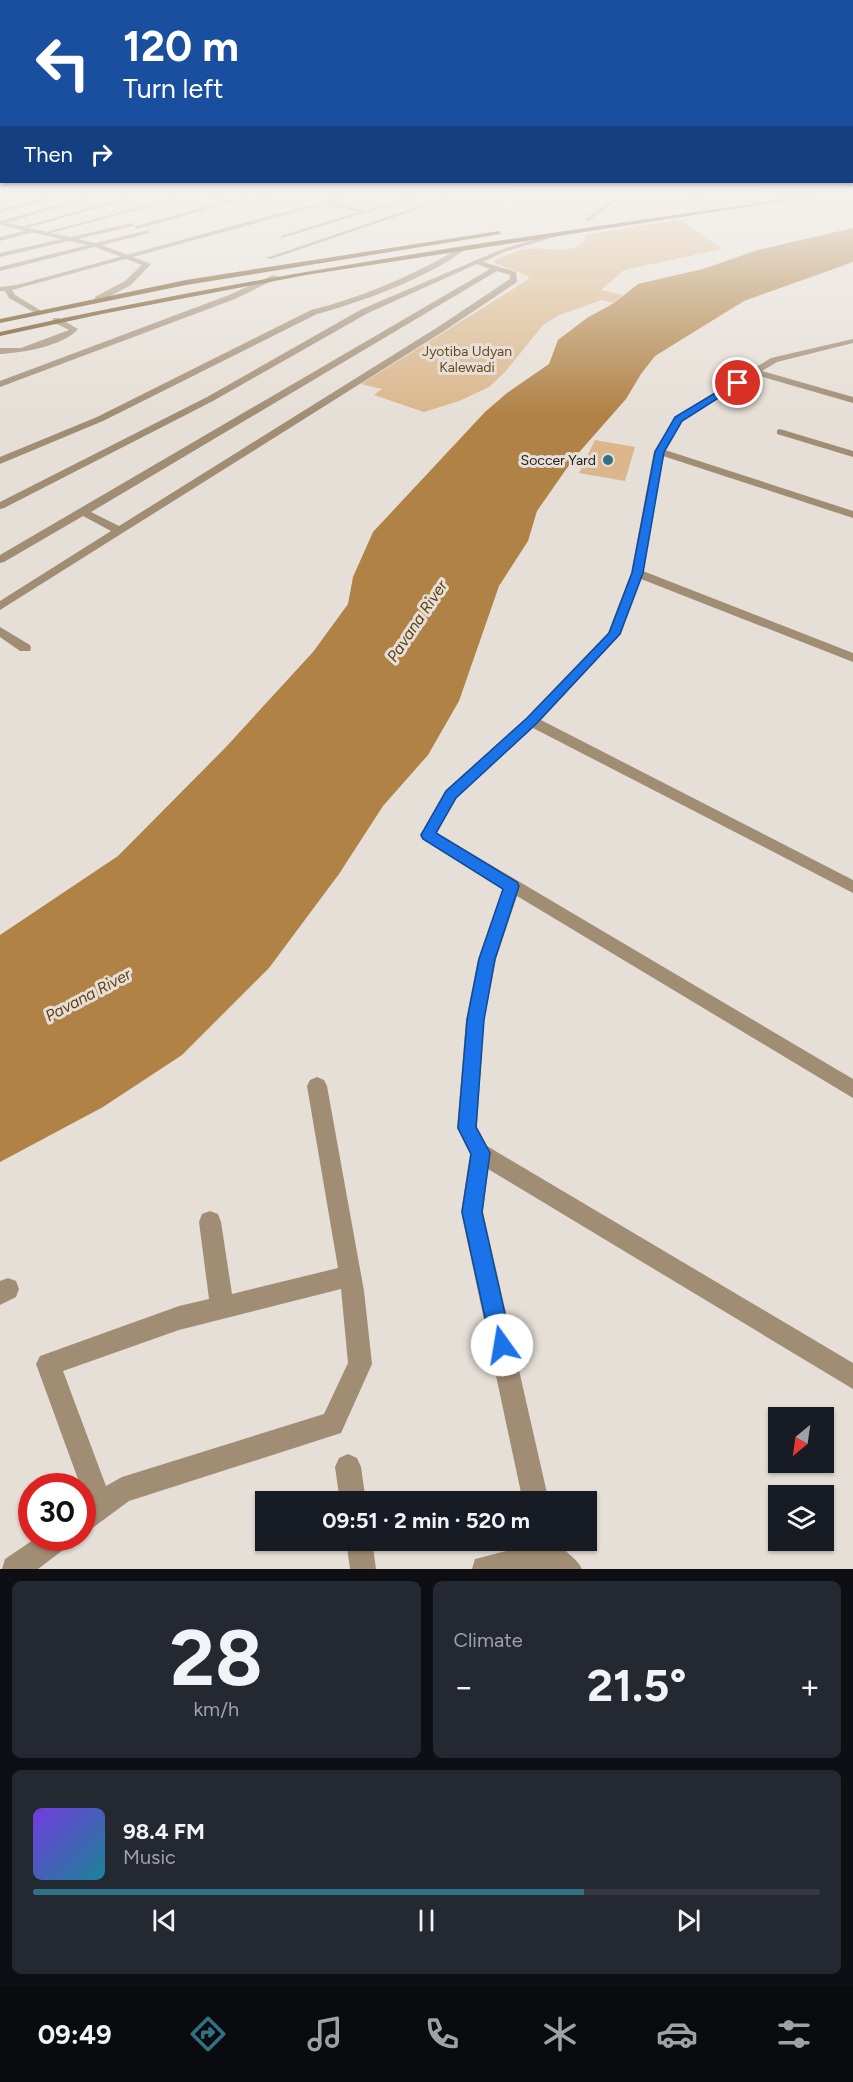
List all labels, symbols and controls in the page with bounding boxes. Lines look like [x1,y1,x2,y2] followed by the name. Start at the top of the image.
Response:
[123,21,239,72] text: 120 m
[24,24,102,102] icon: left
[123,72,223,105] text: Turn left
[85,138,118,171] icon: right
[24,141,73,168] text: Then
[422,343,512,376] park label: Jyotiba Udyan Kalewadi
[712,357,763,408] pin
[721,366,754,399] icon: arrive
[521,452,596,469] place label: Soccer Yard
[601,453,615,467] marker: Soccer Yard
[383,576,452,665] water label: Pavana River
[42,964,135,1026] water label: Pavana River
[470,1313,534,1377] position arrow
[768,1407,834,1473] north arrow
[768,1407,834,1551] map controls
[18,1473,96,1551] speed limit sign: 30
[768,1485,834,1551] button: layers
[322,1507,530,1534] text: 09:51 · 2 min · 520 m
[170,1611,263,1705] text: 28
[454,1628,523,1652] text: Climate
[587,1658,686,1712] text: 21.5°
[454,1667,474,1706] text: −
[799,1667,820,1706] text: +
[193,1697,239,1721] text: km/h
[123,1818,205,1845] text: 98.4 FM
[123,1845,176,1869] text: Music
[148,1904,181,1937] icon: previous
[410,1904,443,1937] icon: pause
[672,1904,705,1937] icon: next
[187,2013,229,2055] icon: directions
[304,2013,346,2055] icon: music
[421,2013,463,2055] icon: phone
[539,2013,581,2055] icon: climate
[656,2013,698,2055] icon: car
[773,2013,815,2055] icon: filters
[38,2018,112,2051] text: 09:49

